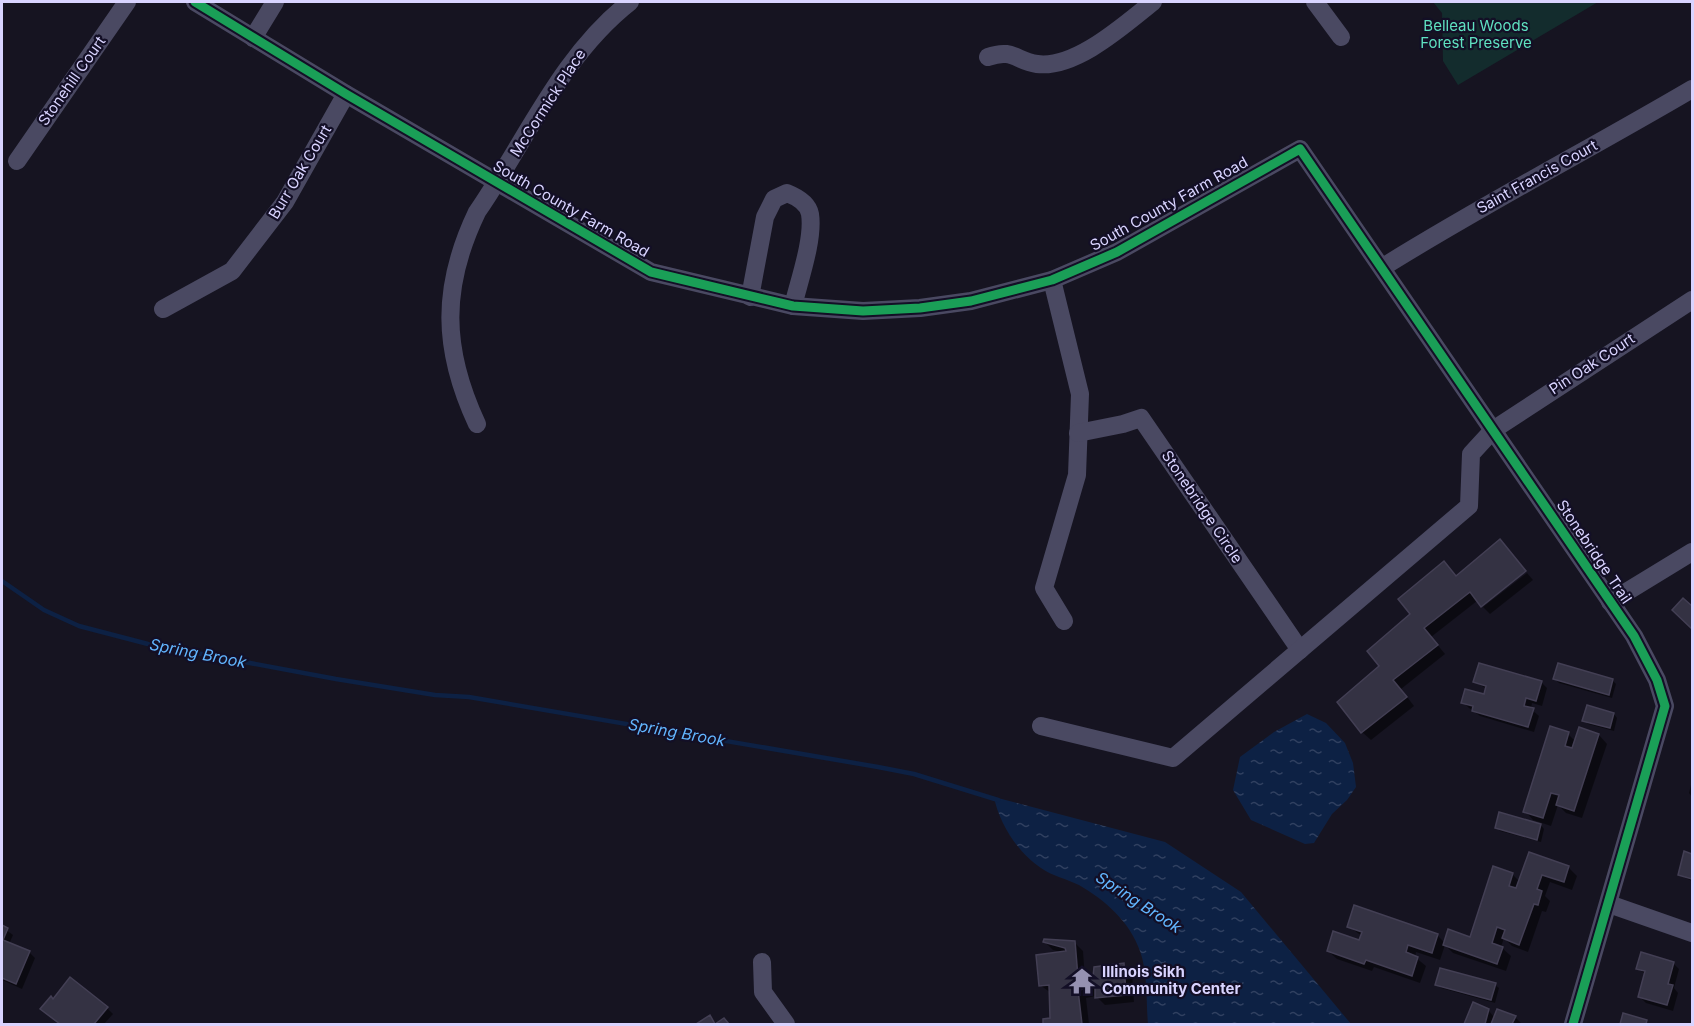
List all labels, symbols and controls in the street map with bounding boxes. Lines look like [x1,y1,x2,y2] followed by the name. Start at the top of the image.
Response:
[1420,16,1532,52] park label: Belleau Woods Forest Preserve
[34,32,109,129] street label: Stonehill Court
[506,45,590,160] street label: McCormick Place
[264,121,335,222] street label: Burr Oak Court
[1473,135,1600,218] street label: Saint Francis Court
[1087,152,1251,255] street label: South County Farm Road
[490,156,653,261] street label: South County Farm Road
[1545,329,1638,398] street label: Pin Oak Court
[1158,447,1247,567] street label: Stonebridge Circle
[1553,496,1636,607] street label: Stonebridge Trail
[148,634,248,672] water label: Spring Brook
[627,714,727,750] water label: Spring Brook
[1092,867,1186,937] water label: Spring Brook
[1102,962,1241,998] place label: Illinois Sikh Community Center
[1067,966,1097,996] temple icon: Illinois Sikh Community Center

